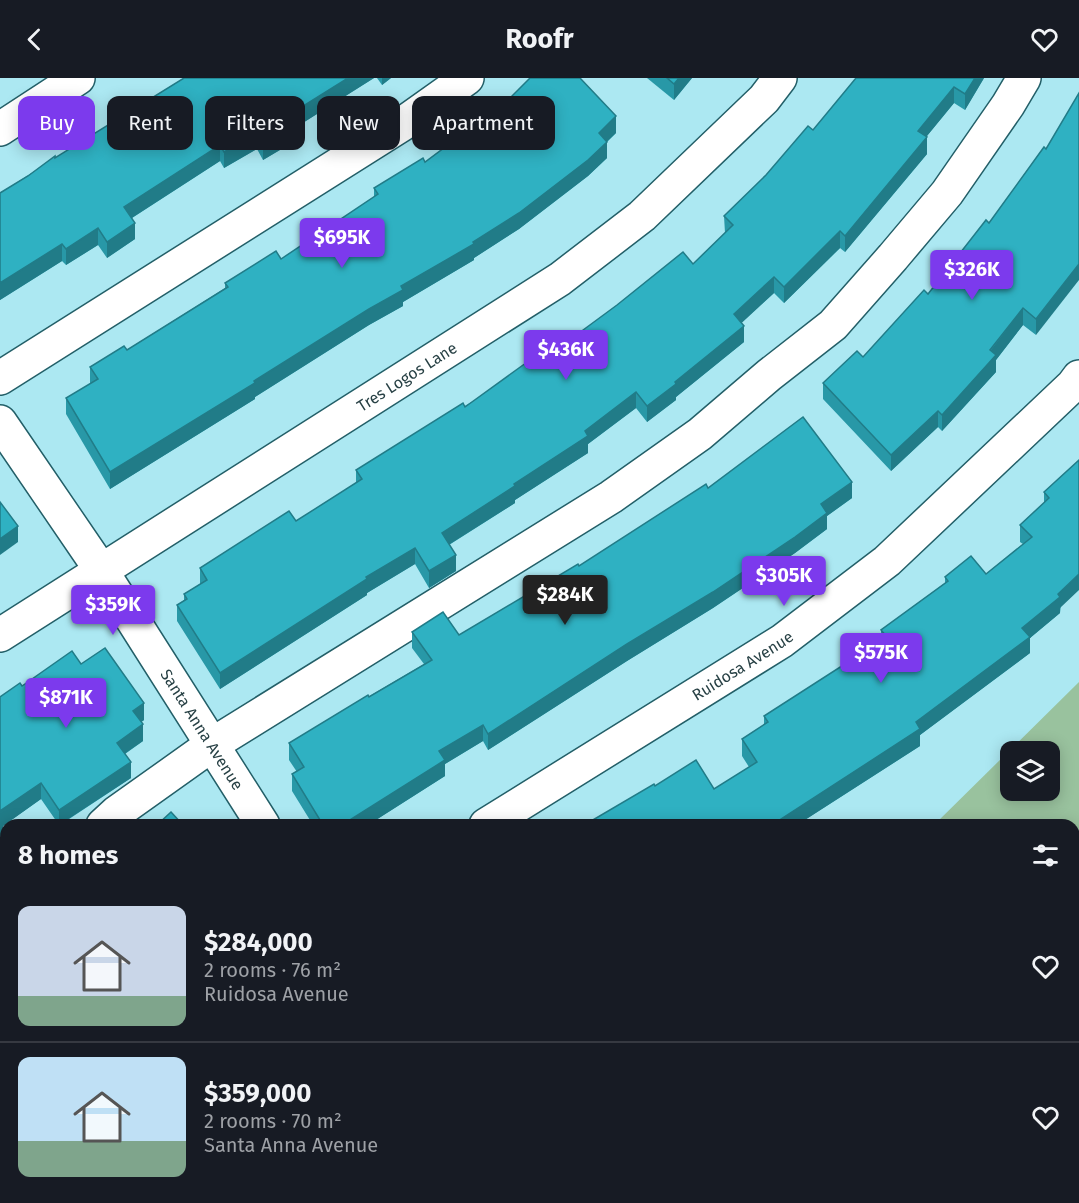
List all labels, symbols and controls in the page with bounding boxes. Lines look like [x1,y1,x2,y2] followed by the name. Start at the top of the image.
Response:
[18,23,51,56] icon: back
[505,23,574,55] text: Roofr
[1028,23,1061,56] icon: heart
[18,96,95,150] chip: Buy
[107,96,193,150] chip: Rent
[205,96,305,150] chip: Filters
[317,96,400,150] chip: New
[412,96,555,150] chip: Apartment
[300,218,384,269] pin: $695K
[314,225,370,249] text: $695K
[930,250,1014,301] pin: $326K
[944,257,1000,281] text: $326K
[524,330,608,381] pin: $436K
[538,337,594,361] text: $436K
[354,338,461,416] street label: Tres Logos Lane
[742,556,826,607] pin: $305K
[756,563,812,587] text: $305K
[523,575,607,626] pin: $284K
[537,582,593,606] text: $284K
[71,585,155,636] pin: $359K
[85,592,141,616] text: $359K
[689,627,797,705] street label: Ruidosa Avenue
[839,633,923,684] pin: $575K
[854,640,908,664] text: $575K
[156,666,247,794] street label: Santa Anna Avenue
[24,678,108,729] pin: $871K
[39,685,93,709] text: $871K
[1000,741,1060,801] map controls
[1000,741,1060,801] button: layers
[1029,839,1062,872] icon: filters
[18,840,118,871] text: 8 homes
[204,927,313,958] text: $284,000
[66,930,138,1002] icon: home
[1029,950,1062,983] icon: heart
[204,958,341,982] text: 2 rooms · 76 m²
[204,982,349,1006] text: Ruidosa Avenue
[204,1078,311,1109] text: $359,000
[66,1081,138,1153] icon: home
[1029,1101,1062,1134] icon: heart
[204,1109,342,1133] text: 2 rooms · 70 m²
[204,1133,378,1157] text: Santa Anna Avenue

